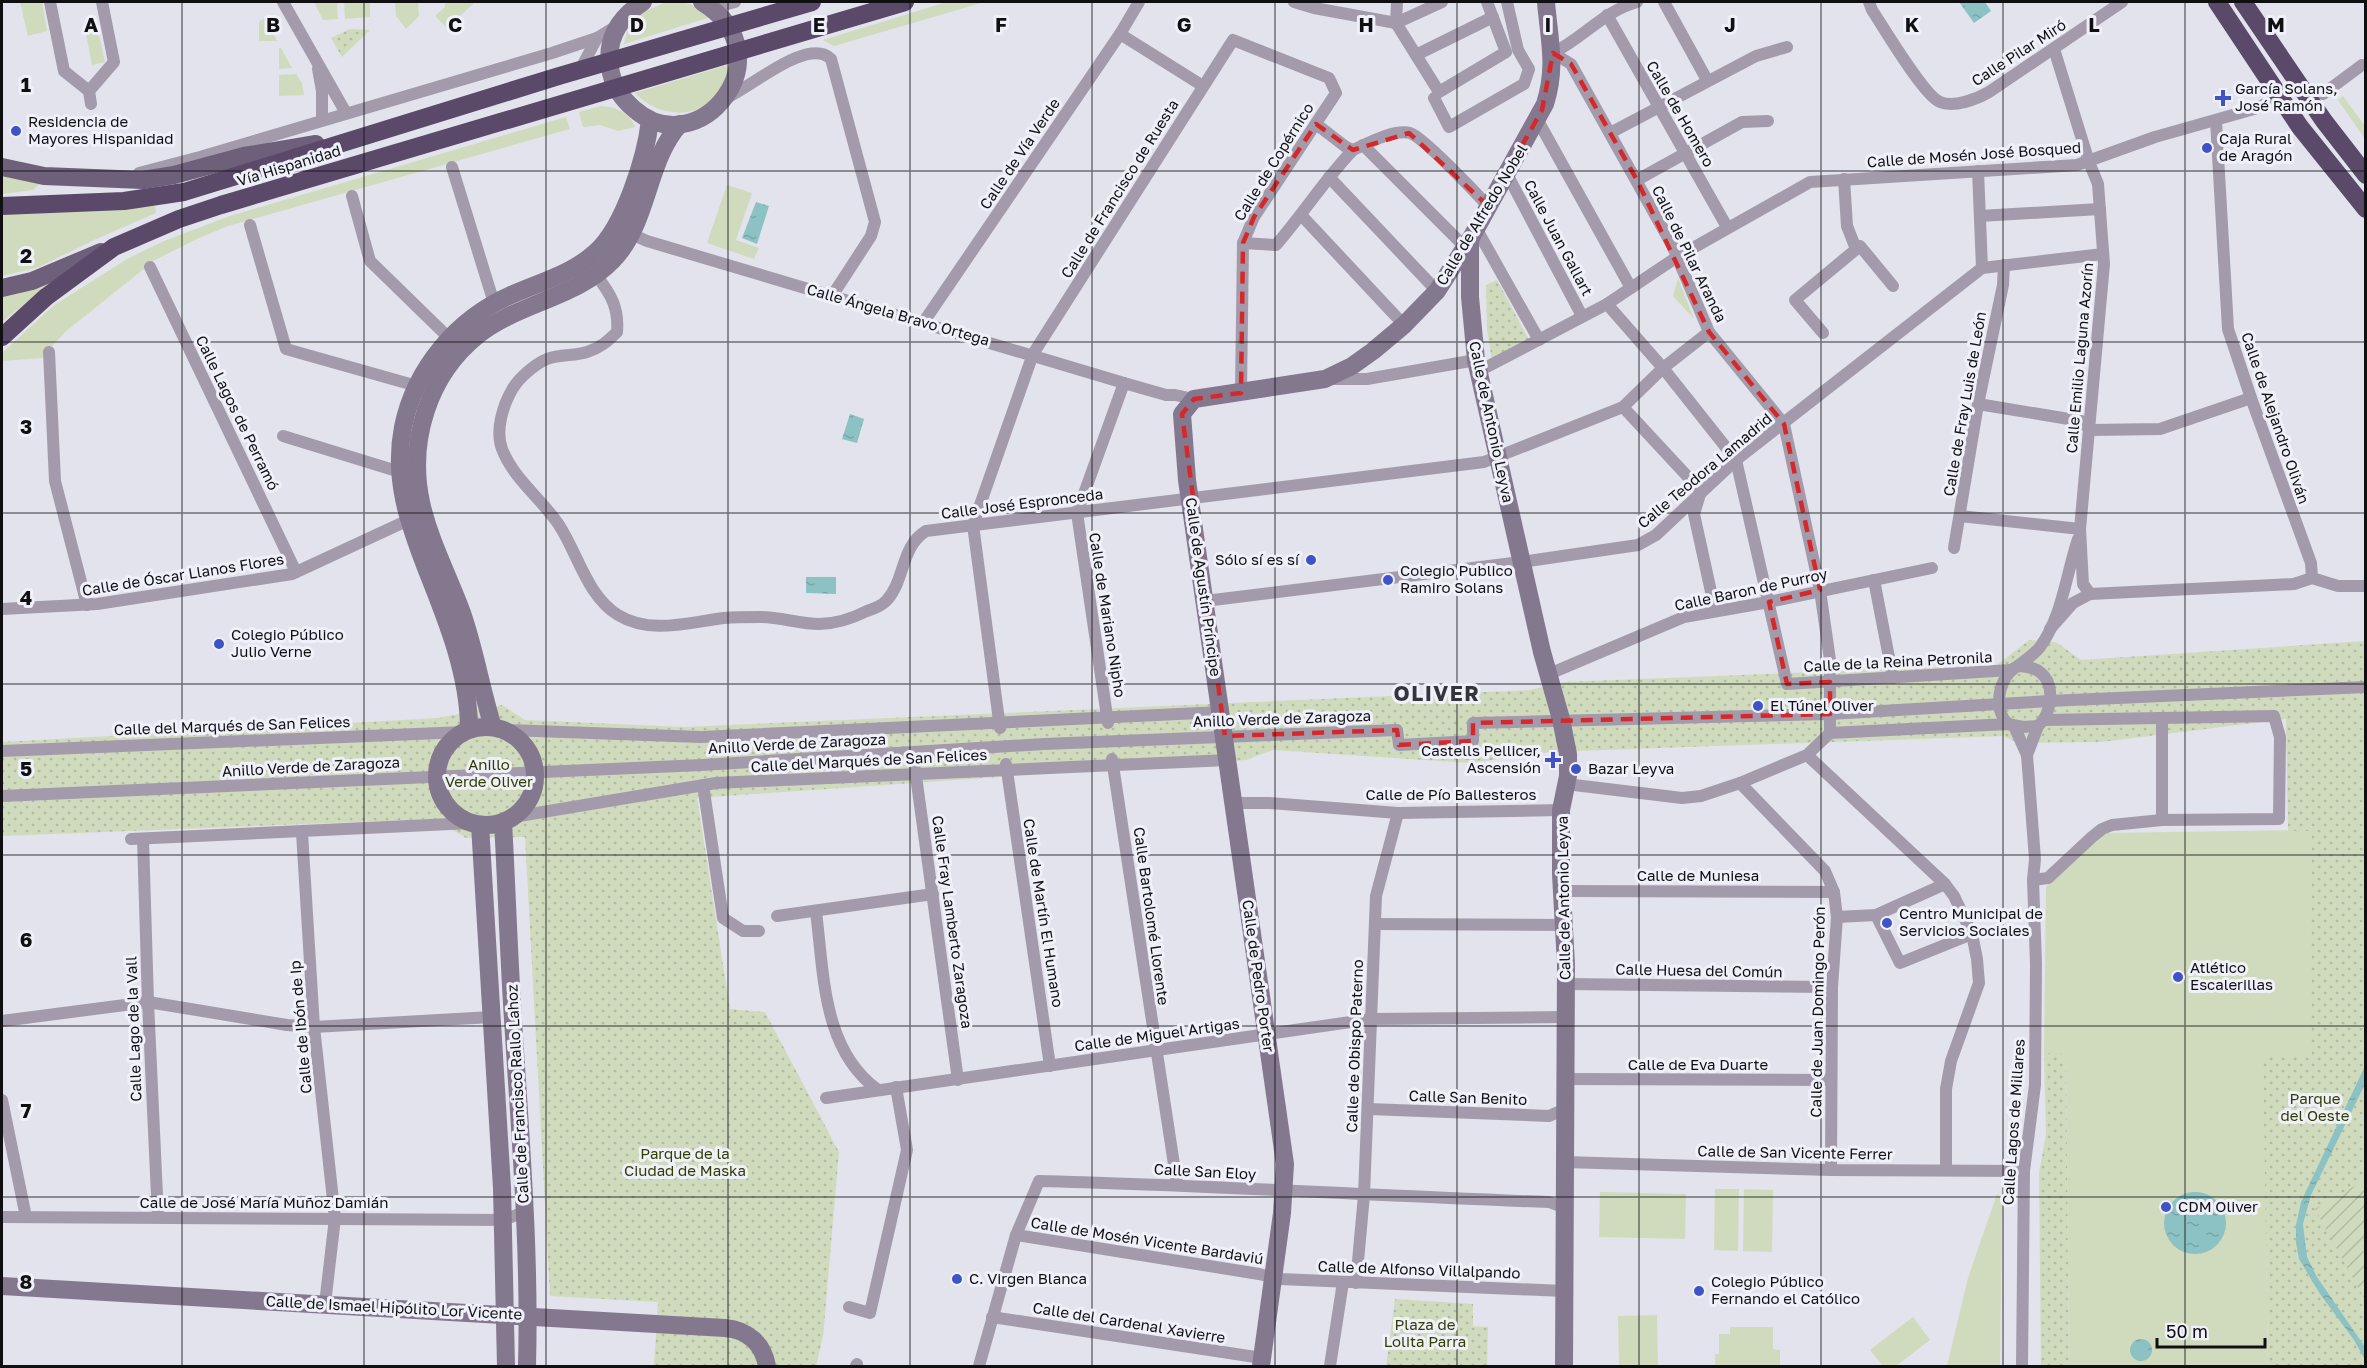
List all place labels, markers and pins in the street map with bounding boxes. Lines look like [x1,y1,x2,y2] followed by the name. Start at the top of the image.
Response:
[2235,79,2338,114] place label: García Solans, José Ramón
[2216,91,2230,105] marker: García Solans, José Ramón
[28,112,174,147] place label: Residencia de Mayores Hispanidad
[9,124,23,138] marker: Residencia de Mayores Hispanidad
[2219,129,2292,164] place label: Caja Rural de Aragón
[2200,141,2214,155] marker: Caja Rural de Aragón
[1215,550,1300,568] place label: Sólo sí es sí
[1304,553,1318,567] marker: Sólo sí es sí
[1400,561,1513,596] place label: Colegio Publico Ramiro Solans
[1381,573,1395,587] marker: Colegio Publico Ramiro Solans
[231,625,344,660] place label: Colegio Público Julio Verne
[212,637,226,651] marker: Colegio Público Julio Verne
[1770,696,1874,714] place label: El Túnel Oliver
[1751,699,1765,713] marker: El Túnel Oliver
[1421,741,1541,776] place label: Castells Pellicer, Ascensión
[1546,753,1560,767] marker: Castells Pellicer, Ascensión
[1588,759,1674,777] place label: Bazar Leyva
[1569,762,1583,776] marker: Bazar Leyva
[1899,904,2043,939] place label: Centro Municipal de Servicios Sociales
[1880,916,1894,930] marker: Centro Municipal de Servicios Sociales
[2190,958,2273,993] place label: Atlético Escalerillas
[2171,970,2185,984] marker: Atlético Escalerillas
[2178,1197,2258,1215] place label: CDM Oliver
[2159,1200,2173,1214] marker: CDM Oliver
[969,1269,1087,1287] place label: C. Virgen Blanca
[950,1272,964,1286] marker: C. Virgen Blanca
[1711,1272,1860,1307] place label: Colegio Público Fernando el Católico
[1692,1284,1706,1298] marker: Colegio Público Fernando el Católico

